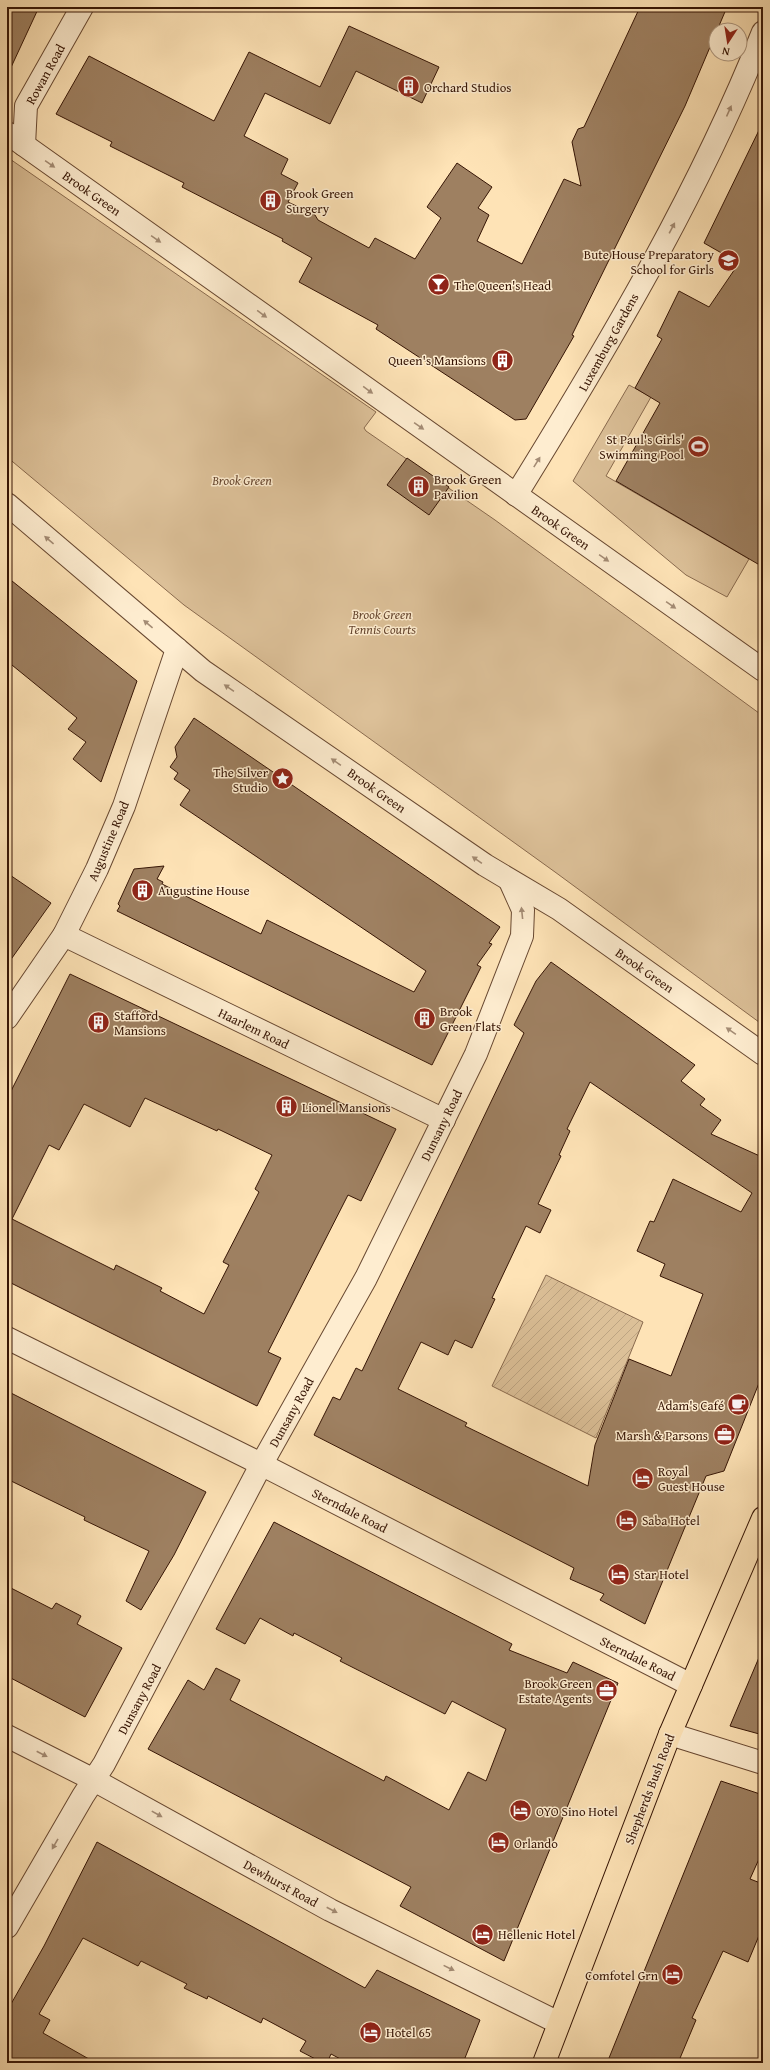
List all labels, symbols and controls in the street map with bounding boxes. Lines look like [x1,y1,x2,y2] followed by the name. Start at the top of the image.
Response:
[708,22,748,62] north arrow
[21,41,70,108] street label: Rowan Road
[720,43,731,60] text: N
[396,74,422,100] building icon: Orchard Studios
[424,78,511,97] place label: Orchard Studios
[726,106,732,117] one-way arrow
[45,160,56,168] one-way arrow
[59,166,125,221] street label: Brook Green
[286,184,354,218] place label: Brook Green Surgery
[257,187,283,213] building icon: Brook Green Surgery
[669,222,675,234] one-way arrow
[151,235,162,243] one-way arrow
[584,245,715,279] place label: Bute House Preparatory School for Girls
[716,248,742,274] school or university icon: Bute House Preparatory School for Girls
[426,272,452,298] bar icon: The Queen's Head
[454,276,551,295] place label: The Queen's Head
[574,290,643,395] street label: Luxemburg Gardens
[257,310,268,318] one-way arrow
[489,347,515,373] building icon: Queen's Mansions
[388,351,486,370] place label: Queen's Mansions
[363,386,373,394] one-way arrow
[413,422,424,430] one-way arrow
[599,430,684,464] place label: St Paul's Girls' Swimming Pool
[686,433,712,459] sports icon: St Paul's Girls' Swimming Pool
[533,456,540,468] one-way arrow
[434,470,502,504] place label: Brook Green Pavilion
[211,471,272,490] park label: Brook Green
[405,473,431,499] building icon: Brook Green Pavilion
[528,500,594,555] street label: Brook Green
[43,535,54,544] one-way arrow
[599,553,610,562] one-way arrow
[666,601,676,609] one-way arrow
[348,605,416,639] park label: Brook Green Tennis Courts
[142,619,153,628] one-way arrow
[223,684,234,692] one-way arrow
[330,758,341,766] one-way arrow
[213,763,269,797] place label: The Silver Studio
[344,763,410,818] street label: Brook Green
[270,766,296,792] place icon: The Silver Studio
[83,798,134,884] street label: Augustine Road
[472,856,483,864] one-way arrow
[130,877,156,903] building icon: Augustine House
[158,881,250,900] place label: Augustine House
[519,907,526,919] one-way arrow
[612,943,678,998] street label: Brook Green
[440,1002,501,1036] place label: Brook Green Flats
[215,1003,292,1054] street label: Haarlem Road
[411,1005,437,1031] building icon: Brook Green Flats
[114,1006,166,1040] place label: Stafford Mansions
[85,1009,111,1035] building icon: Stafford Mansions
[726,1027,736,1035] one-way arrow
[416,1086,467,1164] street label: Dunsany Road
[273,1094,299,1120] building icon: Lionel Mansions
[302,1098,391,1117] place label: Lionel Mansions
[264,1374,319,1451] street label: Dunsany Road
[726,1392,752,1418] cafe icon: Adam's Café
[658,1396,724,1415] place label: Adam's Café
[711,1422,737,1448] office icon: Marsh & Parsons
[616,1426,708,1445] place label: Marsh & Parsons
[658,1462,725,1496] place label: Royal Guest House
[630,1465,656,1491] hotel icon: Royal Guest House
[309,1483,391,1538] street label: Sterndale Road
[614,1507,640,1533] hotel icon: Saba Hotel
[642,1511,700,1530] place label: Saba Hotel
[606,1561,632,1587] hotel icon: Star Hotel
[634,1565,689,1584] place label: Star Hotel
[597,1631,679,1686] street label: Sterndale Road
[113,1661,166,1738] street label: Dunsany Road
[518,1674,593,1708] place label: Brook Green Estate Agents
[594,1677,620,1703] office icon: Brook Green Estate Agents
[620,1731,679,1847] street label: Shepherds Bush Road
[36,1751,48,1757] one-way arrow
[507,1798,533,1824] hotel icon: OYO Sino Hotel
[536,1802,618,1821] place label: OYO Sino Hotel
[151,1811,163,1818] one-way arrow
[486,1830,512,1856] hotel icon: Orlando
[514,1834,558,1853] place label: Orlando
[51,1838,58,1850] one-way arrow
[240,1855,322,1912] street label: Dewhurst Road
[326,1907,338,1914] one-way arrow
[470,1921,496,1947] hotel icon: Hellenic Hotel
[498,1925,576,1944] place label: Hellenic Hotel
[660,1962,686,1988] hotel icon: Comfotel Grn
[443,1965,455,1971] one-way arrow
[585,1966,659,1985] place label: Comfotel Grn
[358,2019,384,2045] hotel icon: Hotel 65
[386,2023,431,2042] place label: Hotel 65

